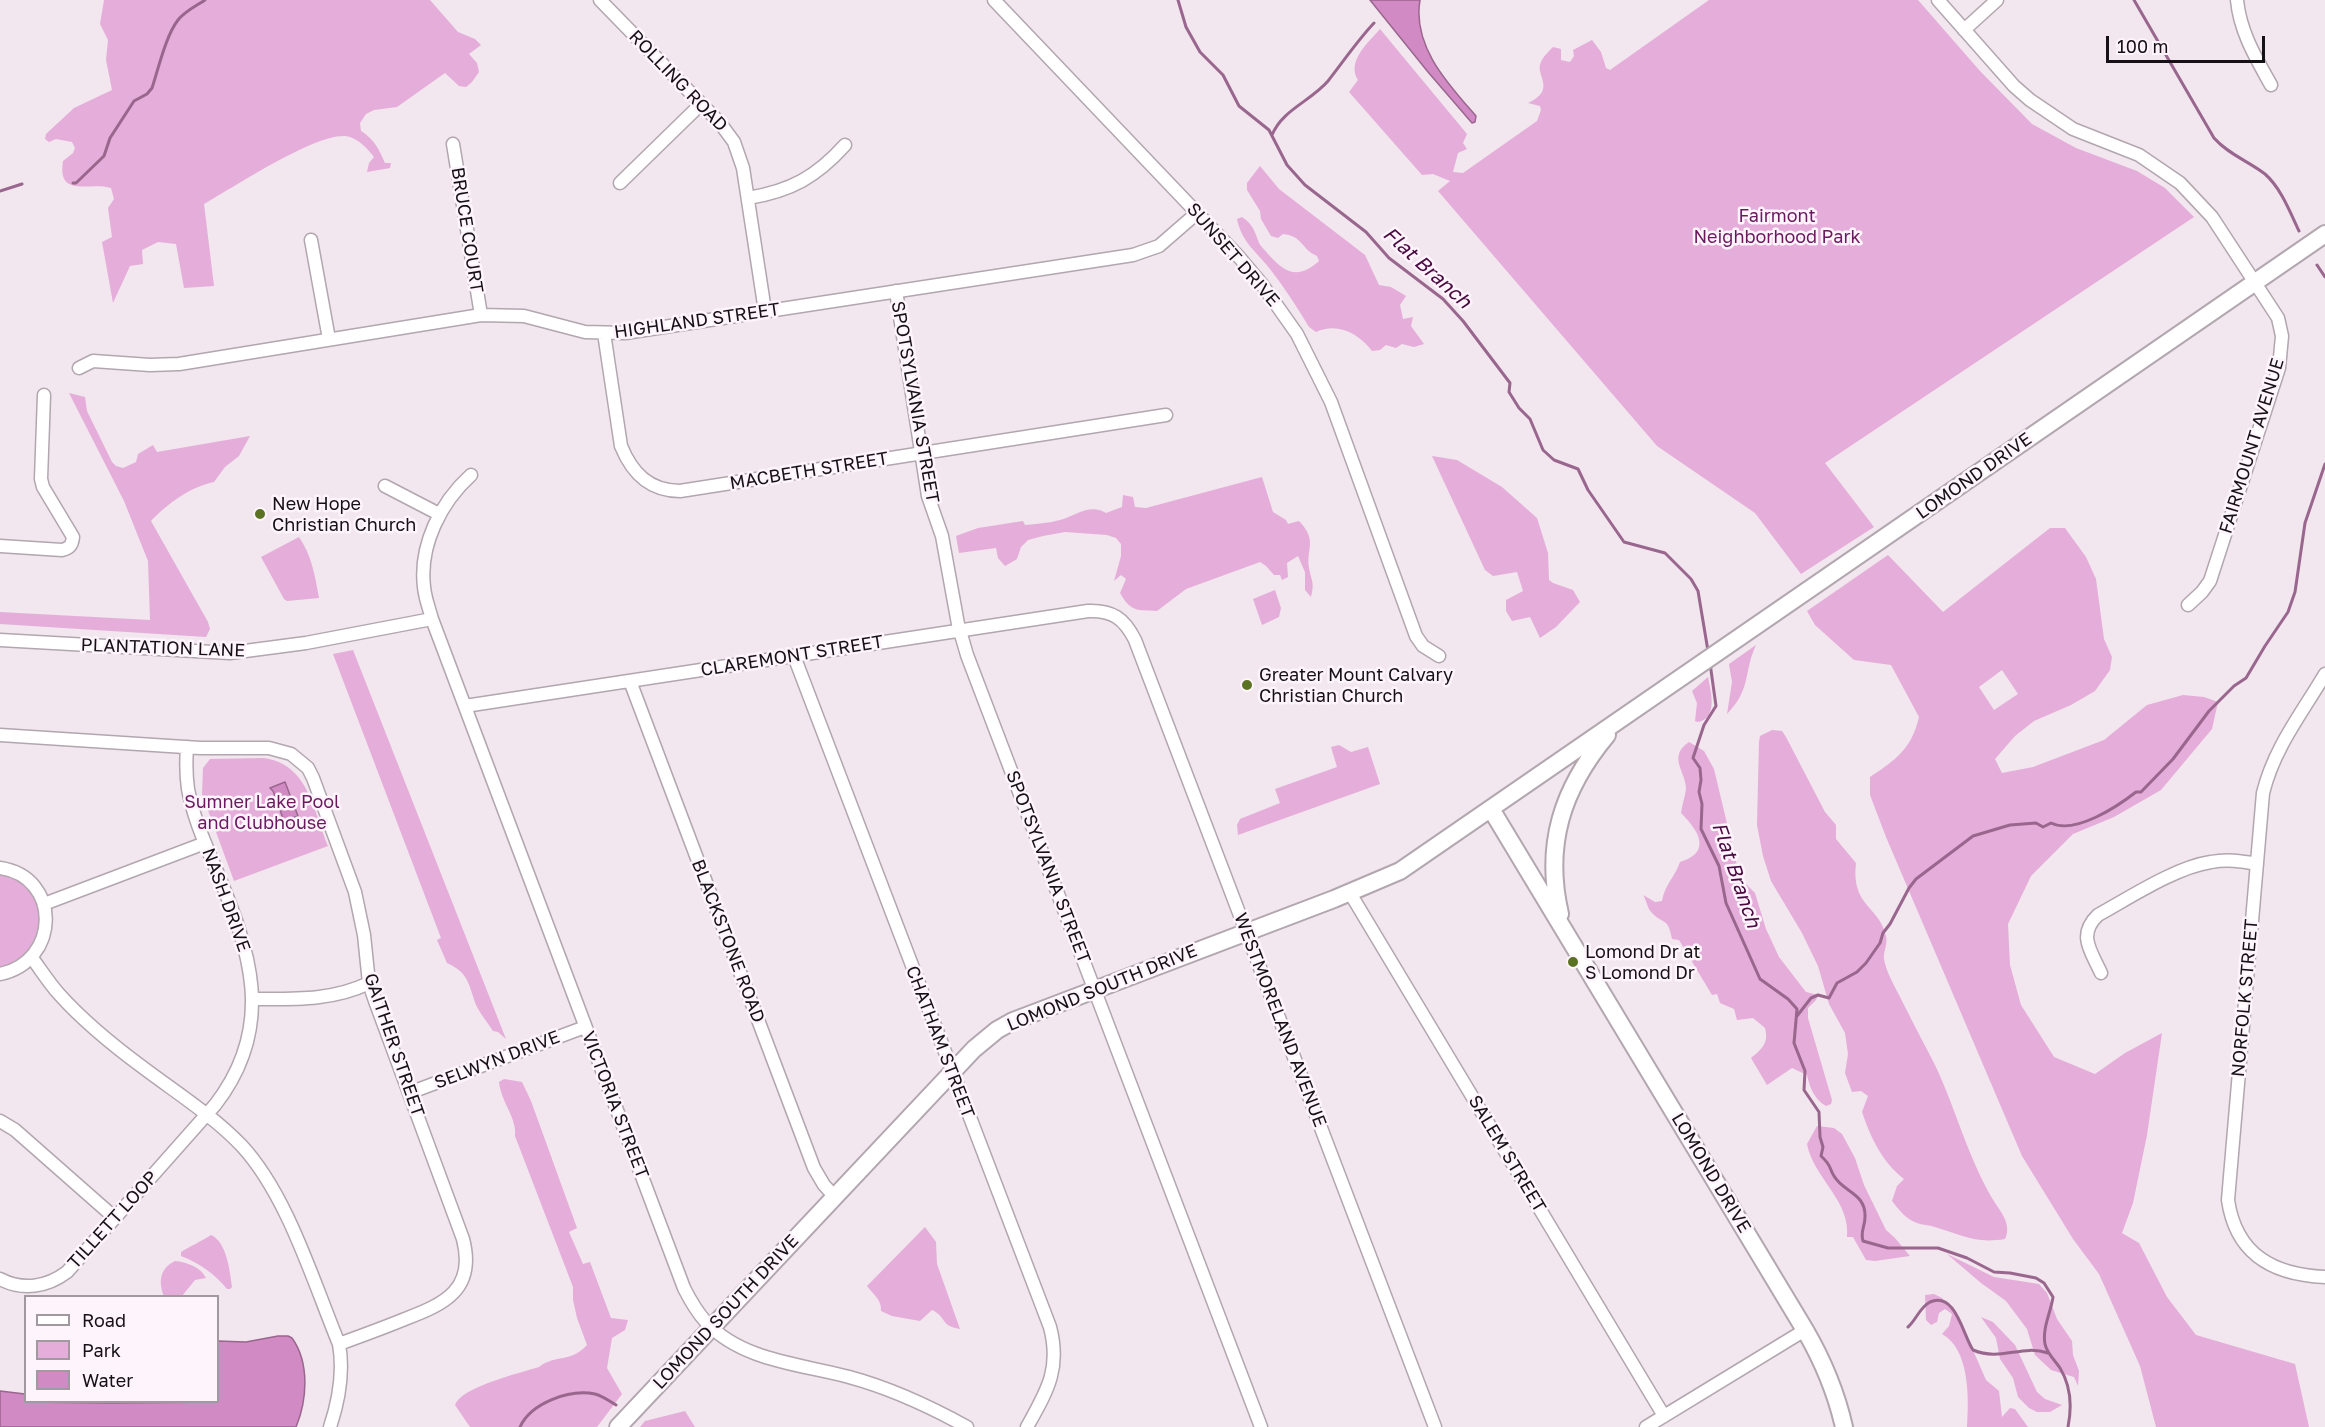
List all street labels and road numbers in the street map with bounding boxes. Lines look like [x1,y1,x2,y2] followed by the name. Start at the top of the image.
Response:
[624,26,732,136] street label: ROLLING ROAD
[446,166,488,294] street label: BRUCE COURT
[1182,199,1284,311] street label: SUNSET DRIVE
[613,299,781,343] street label: HIGHLAND STREET
[887,299,943,505] street label: SPOTSYLVANIA STREET
[2215,356,2289,536] street label: FAIRMOUNT AVENUE
[1912,428,2036,524] street label: LOMOND DRIVE
[728,448,890,494] street label: MACBETH STREET
[699,631,885,681] street label: CLAREMONT STREET
[80,634,246,662] street label: PLANTATION LANE
[1001,768,1095,966] street label: SPOTSYLVANIA STREET
[197,845,255,955] street label: NASH DRIVE
[687,856,769,1026] street label: BLACKSTONE ROAD
[1229,910,1331,1130] street label: WESTMORELAND AVENUE
[2227,918,2263,1078] street label: NORFOLK STREET
[1004,940,1200,1036] street label: LOMOND SOUTH DRIVE
[901,963,979,1121] street label: CHATHAM STREET
[359,970,429,1120] street label: GAITHER STREET
[431,1026,563,1094] street label: SELWYN DRIVE
[577,1028,653,1182] street label: VICTORIA STREET
[1464,1092,1550,1216] street label: SALEM STREET
[1667,1109,1755,1237] street label: LOMOND DRIVE
[63,1167,163,1273] street label: TILLETT LOOP
[649,1230,803,1394] street label: LOMOND SOUTH DRIVE

